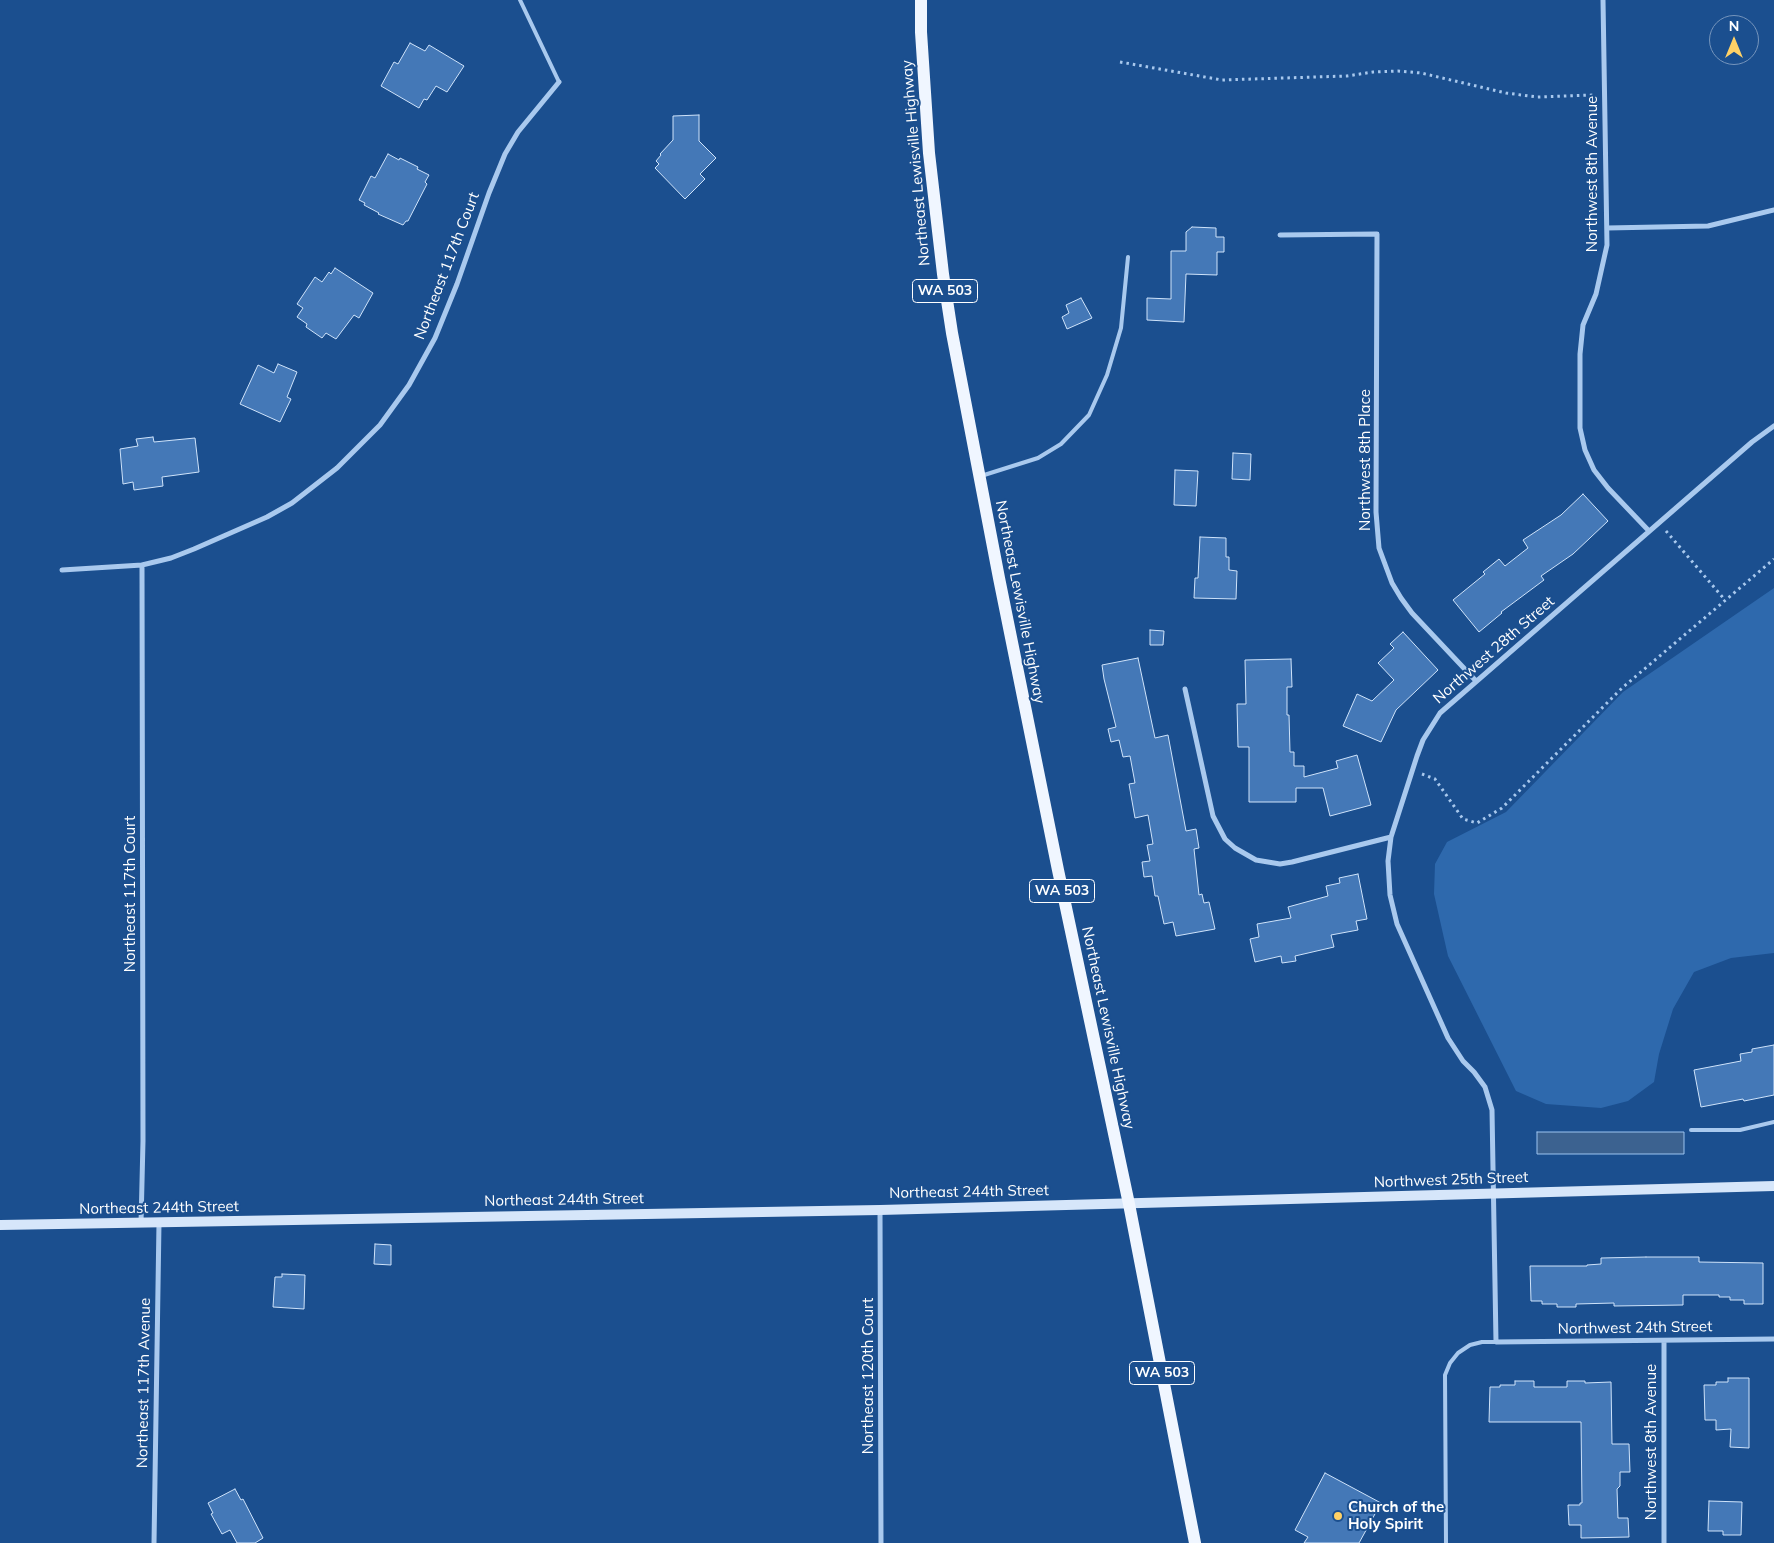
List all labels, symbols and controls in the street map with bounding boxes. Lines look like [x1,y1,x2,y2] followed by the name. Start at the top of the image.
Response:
[1709,15,1759,65] north arrow
[1729,17,1739,35] text: N
[898,59,934,267] street label: Northeast Lewisville Highway
[1583,96,1601,252] street label: Northwest 8th Avenue
[411,190,483,342] street label: Northeast 117th Court
[912,280,978,302] road number: WA 503
[1356,389,1374,531] street label: Northwest 8th Place
[991,499,1049,705] street label: Northeast Lewisville Highway
[1430,592,1558,708] street label: Northwest 28th Street
[121,816,139,972] street label: Northeast 117th Court
[1030,879,1094,902] road number: WA 503
[1078,925,1138,1131] street label: Northeast Lewisville Highway
[1373,1168,1529,1192] street label: Northwest 25th Street
[889,1182,1049,1202] street label: Northeast 244th Street
[484,1190,644,1210] street label: Northeast 244th Street
[79,1198,239,1218] street label: Northeast 244th Street
[134,1298,154,1468] street label: Northeast 117th Avenue
[859,1298,877,1454] street label: Northeast 120th Court
[1558,1318,1712,1338] street label: Northwest 24th Street
[1130,1362,1194,1385] road number: WA 503
[1642,1364,1660,1520] street label: Northwest 8th Avenue
[1348,1498,1444,1533] place label: Church of the Holy Spirit
[1332,1510,1344,1522] marker: Church of the Holy Spirit

